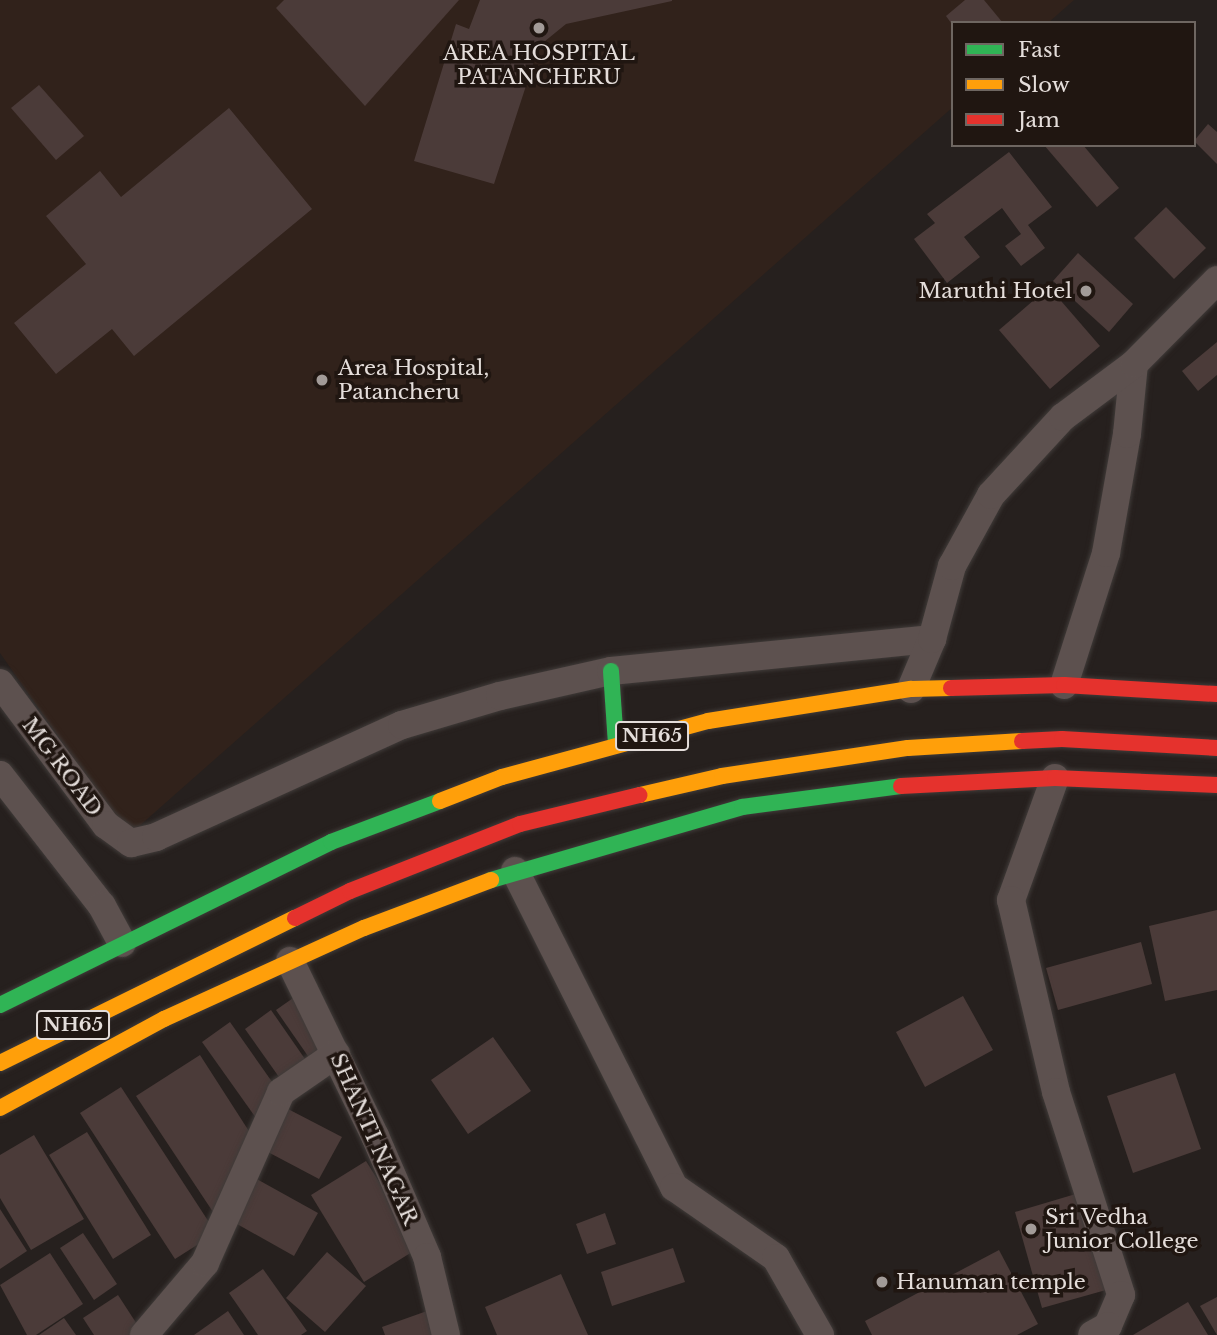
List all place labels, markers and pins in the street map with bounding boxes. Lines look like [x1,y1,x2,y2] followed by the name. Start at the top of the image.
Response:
[529,18,549,38] marker: AREA HOSPITAL PATANCHERU
[443,40,635,90] place label: AREA HOSPITAL PATANCHERU
[918,278,1072,304] place label: Maruthi Hotel
[1078,283,1094,299] marker: Maruthi Hotel
[338,355,489,405] place label: Area Hospital, Patancheru
[312,370,332,390] marker: Area Hospital, Patancheru
[1045,1204,1199,1254] place label: Sri Vedha Junior College
[1023,1221,1039,1237] marker: Sri Vedha Junior College
[896,1269,1086,1295] place label: Hanuman temple
[874,1274,890,1290] marker: Hanuman temple

